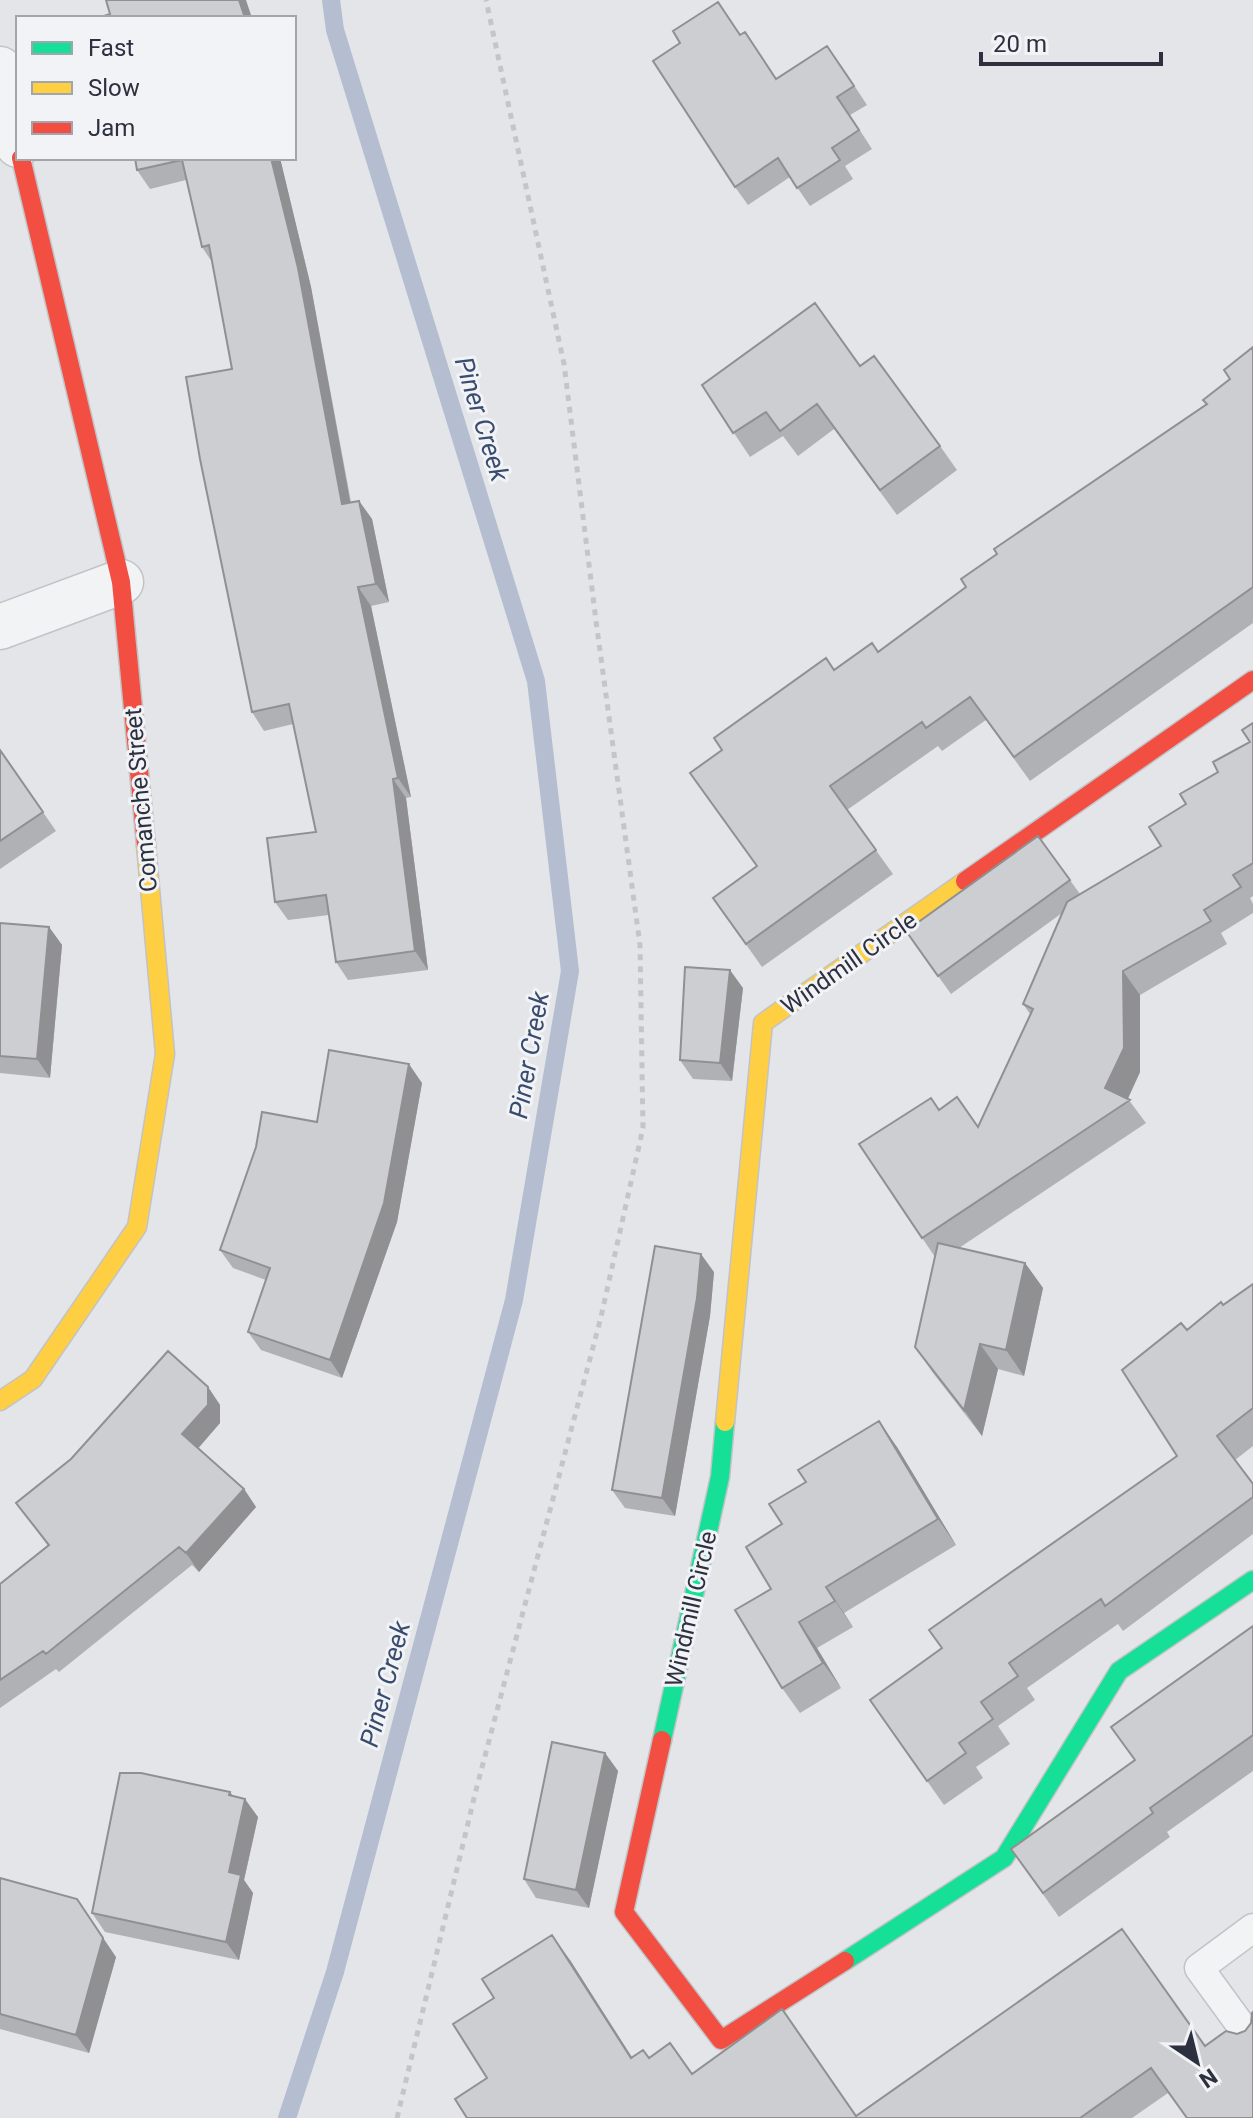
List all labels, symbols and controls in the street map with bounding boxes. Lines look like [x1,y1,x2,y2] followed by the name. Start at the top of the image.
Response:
[16,16,296,160] legend
[981,16,1161,66] scale bar
[993,30,1047,58] text: 20 m
[88,34,134,62] text: Fast
[88,74,140,102] text: Slow
[88,114,135,142] text: Jam
[449,353,515,486] water label: Piner Creek
[119,707,163,893] street label: Comanche Street
[776,906,922,1020] street label: Windmill Circle
[503,988,555,1121] water label: Piner Creek
[659,1528,723,1690] street label: Windmill Circle
[354,1617,416,1750] water label: Piner Creek
[1157,2022,1237,2102] north arrow
[1195,2063,1222,2093] text: N

